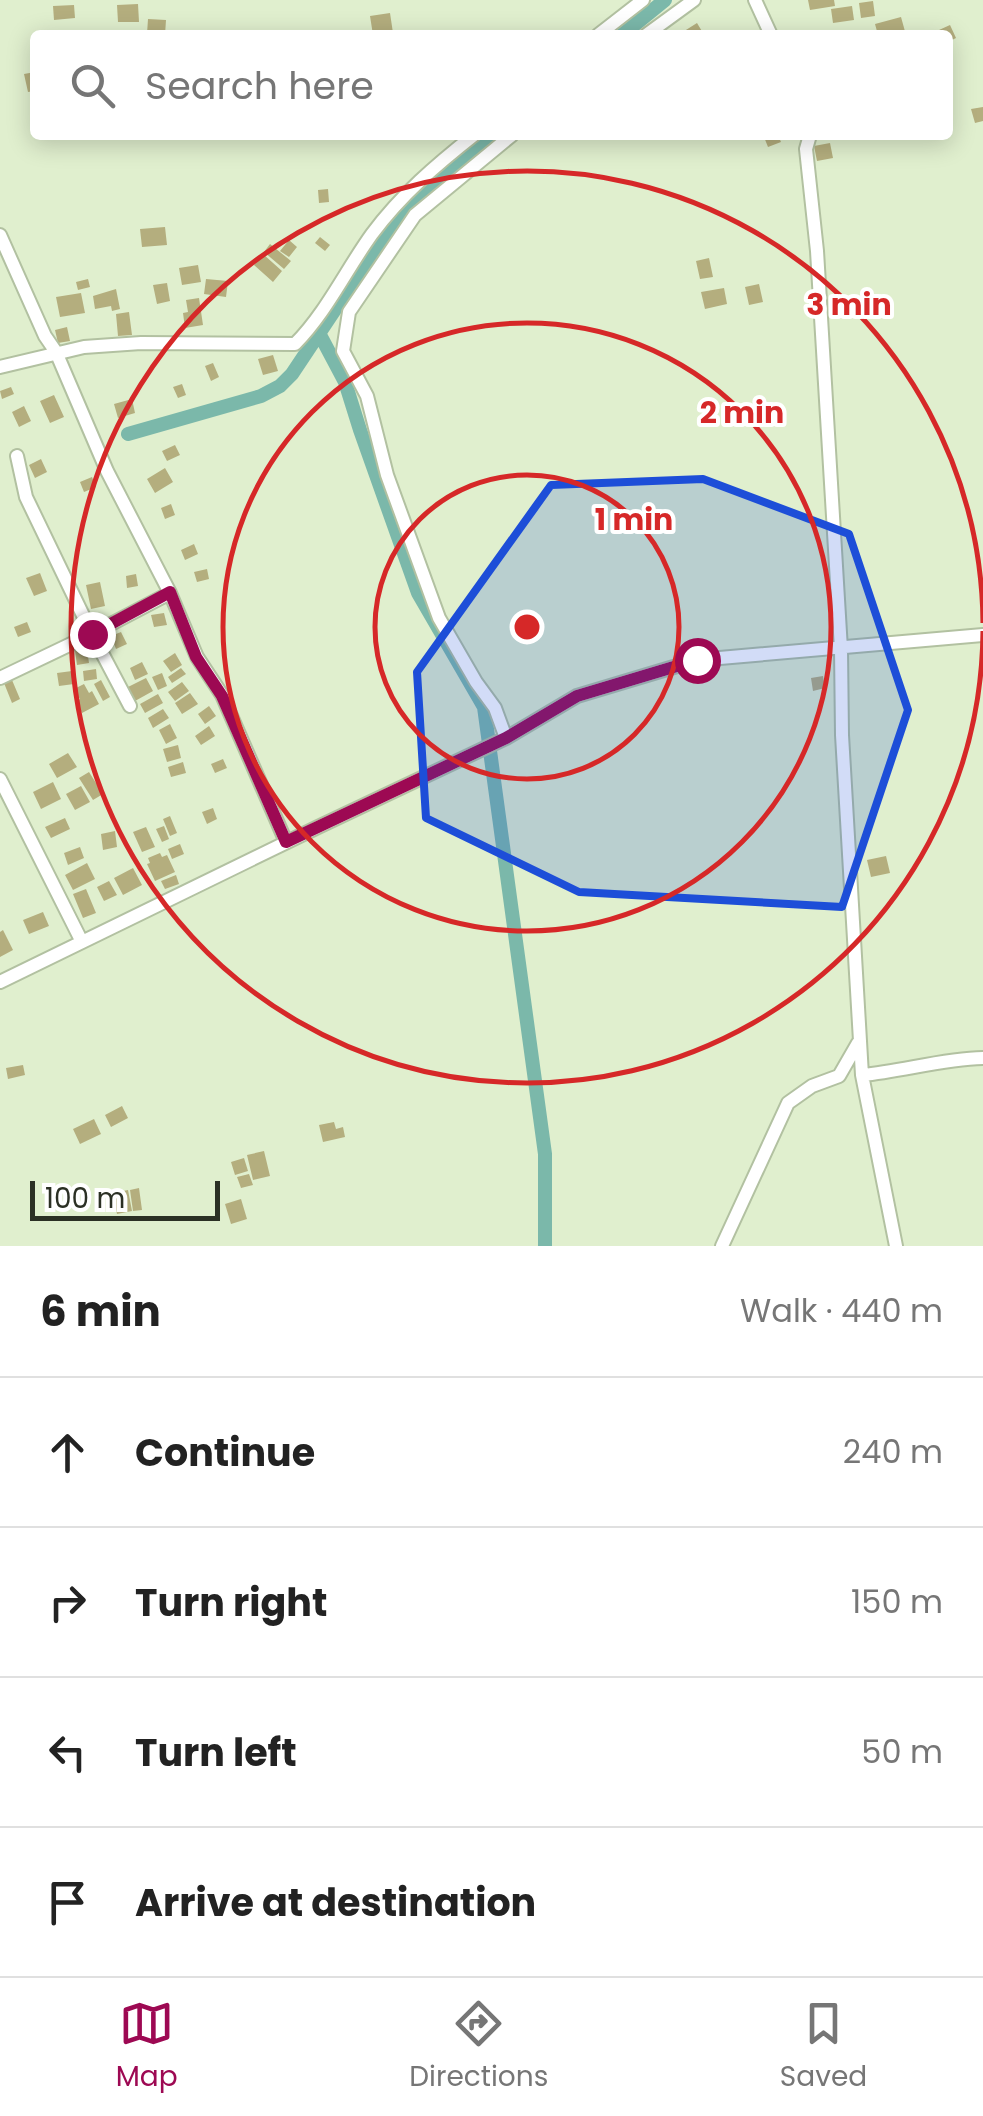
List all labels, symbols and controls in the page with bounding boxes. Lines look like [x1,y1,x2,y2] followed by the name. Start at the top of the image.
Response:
[30,30,953,140] search box
[65,58,120,113] icon: search
[145,59,374,112] text: Search here
[806,283,892,326] text: 3 min
[700,391,784,434] text: 2 min
[595,498,673,541] text: 1 min
[509,609,545,645] centre of rings
[70,612,116,658] route end
[675,638,721,684] route start
[30,1176,220,1220] scale bar
[45,1179,125,1218] text: 100 m
[40,1282,161,1341] text: 6 min
[740,1288,943,1333] text: Walk · 440 m
[40,1425,95,1480] icon: ahead
[135,1426,315,1479] text: Continue
[843,1429,943,1474] text: 240 m
[40,1575,95,1630] icon: right
[135,1576,327,1629] text: Turn right
[851,1579,943,1624] text: 150 m
[40,1725,95,1780] icon: left
[135,1726,297,1779] text: Turn left
[861,1729,943,1774] text: 50 m
[40,1875,95,1930] icon: arrive
[135,1876,536,1929] text: Arrive at destination
[116,1996,178,2098] tab: Map
[409,1996,548,2098] tab: Directions
[780,1996,867,2098] tab: Saved

